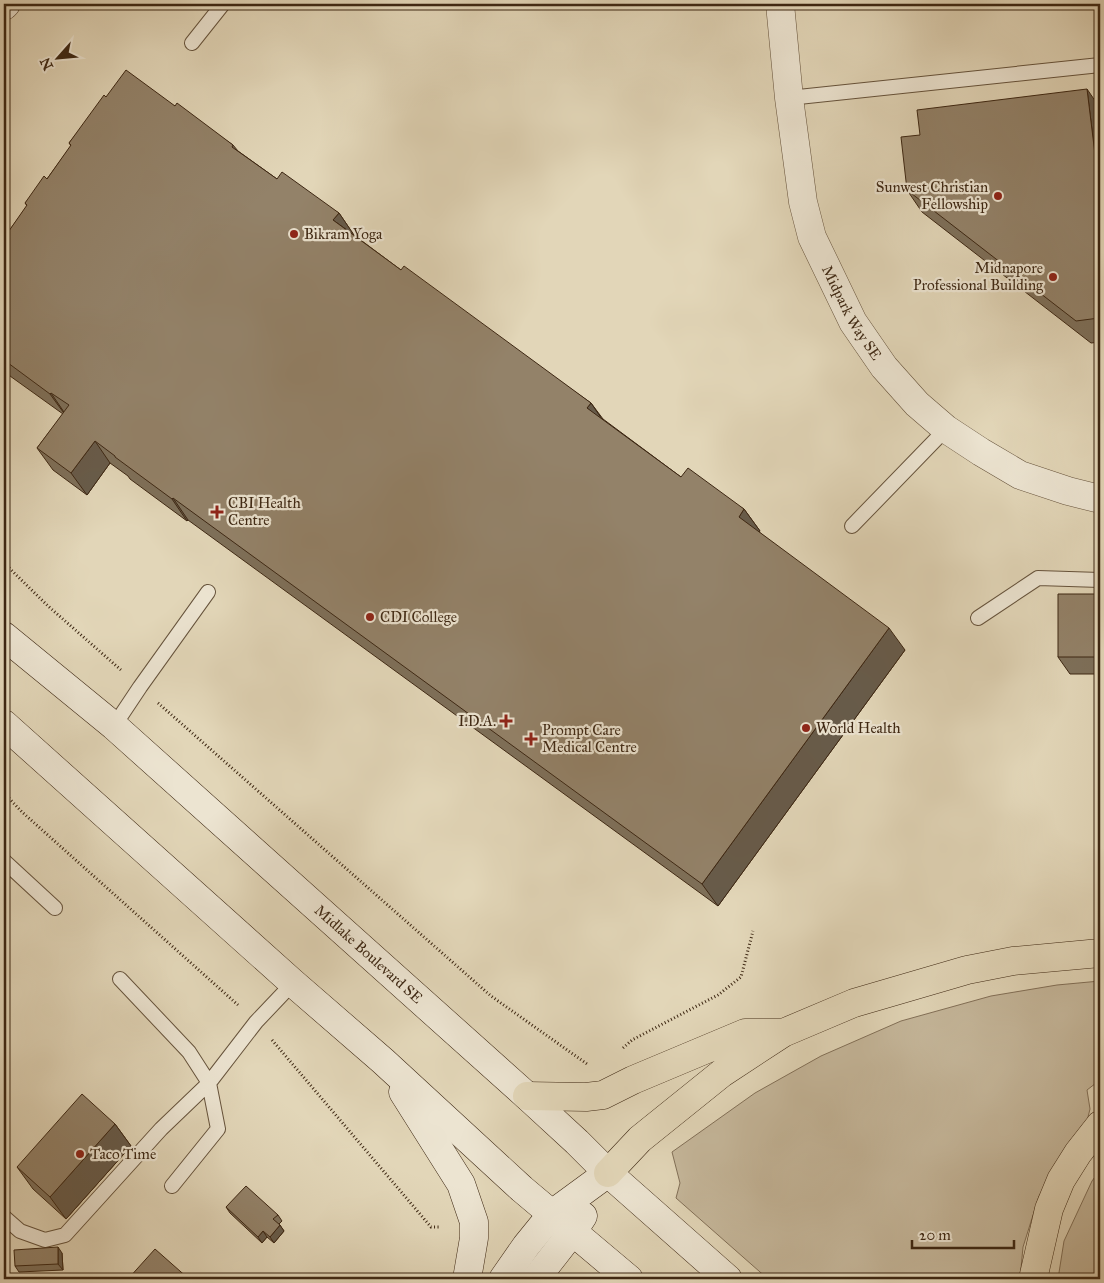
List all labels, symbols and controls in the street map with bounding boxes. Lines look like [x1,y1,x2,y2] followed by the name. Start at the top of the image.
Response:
[32,32,82,82] north arrow
[37,54,57,73] text: N
[876,178,988,213] place label: Sunwest Christian Fellowship
[992,190,1004,202] marker: Sunwest Christian Fellowship
[304,225,383,243] place label: Bikram Yoga
[288,228,300,240] marker: Bikram Yoga
[913,259,1044,294] place label: Midnapore Professional Building
[818,262,886,364] street label: Midpark Way SE
[1047,271,1059,283] marker: Midnapore Professional Building
[228,494,301,529] place label: CBI Health Centre
[210,505,224,519] marker: CBI Health Centre
[380,608,457,626] place label: CDI College
[364,611,376,623] marker: CDI College
[458,712,496,730] place label: I.D.A.
[500,715,512,727] marker: I.D.A.
[816,719,901,737] place label: World Health
[542,721,637,756] place label: Prompt Care Medical Centre
[800,722,812,734] marker: World Health
[524,732,538,746] marker: Prompt Care Medical Centre
[311,901,427,1007] street label: Midlake Boulevard SE
[90,1145,156,1163] place label: Taco Time
[74,1148,86,1160] marker: Taco Time
[912,1218,1014,1250] scale bar
[919,1226,951,1244] text: 20 m

